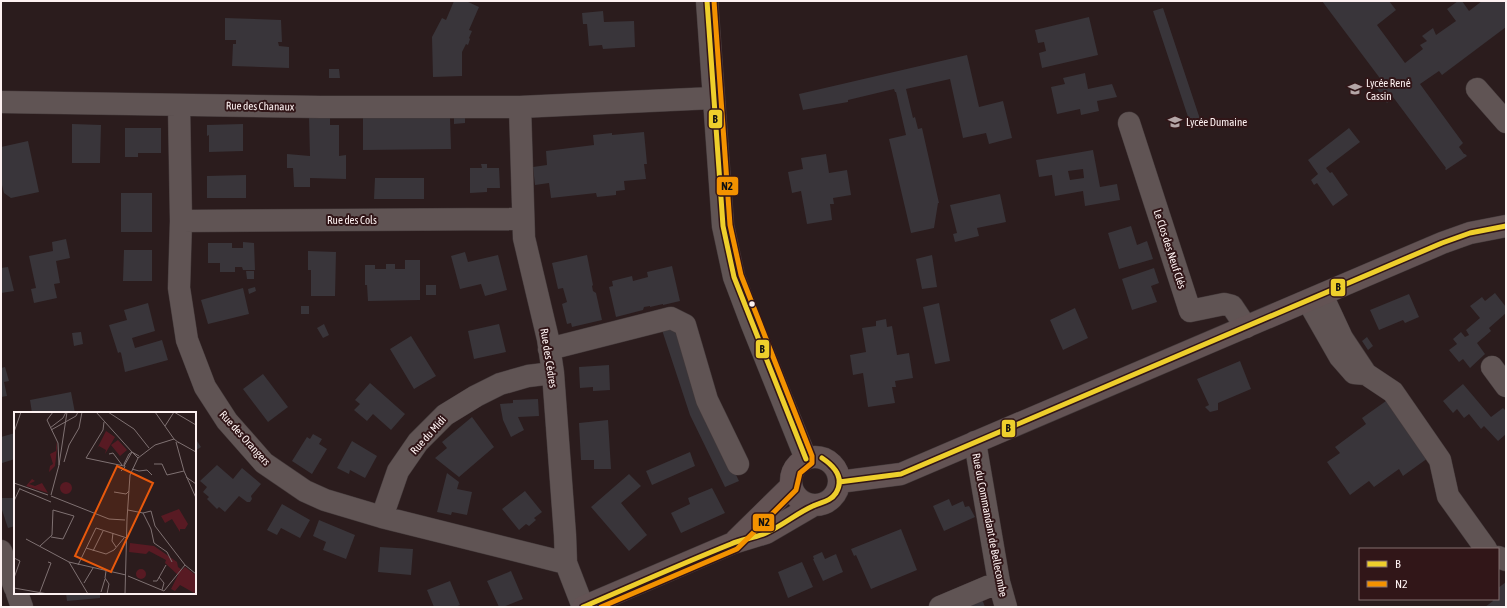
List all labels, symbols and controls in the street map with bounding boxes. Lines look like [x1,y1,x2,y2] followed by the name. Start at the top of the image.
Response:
[1366,77,1411,102] place label: Lycée René Cassin
[1347,81,1363,97] school or university icon: Lycée René Cassin
[226,99,295,113] street label: Rue des Chanaux
[708,109,723,129] line badge: B
[712,113,718,125] text: B
[1167,114,1183,130] school or university icon: Lycée Dumaine
[1186,116,1247,128] place label: Lycée Dumaine
[716,176,739,196] line badge: N2
[721,180,733,192] text: N2
[1152,208,1189,290] street label: Le Clos des Neuf Clés
[327,214,377,226] street label: Rue des Cols
[1330,278,1346,297] line badge: B
[1335,281,1341,293] text: B
[747,299,757,309] unlabelled marker
[538,327,560,389] street label: Rue des Cèdres
[755,339,770,359] line badge: B
[759,343,765,355] text: B
[217,408,273,468] street label: Rue des Orangers
[14,412,196,594] inset map
[408,414,448,456] street label: Rue du Midi
[1001,419,1016,438] line badge: B
[1005,422,1011,434] text: B
[970,452,1010,598] street label: Rue du Commandant de Bellecombe
[752,513,775,532] line badge: N2
[758,516,770,528] text: N2
[1359,548,1499,600] legend
[1395,557,1401,571] text: B
[1395,577,1408,591] text: N2

